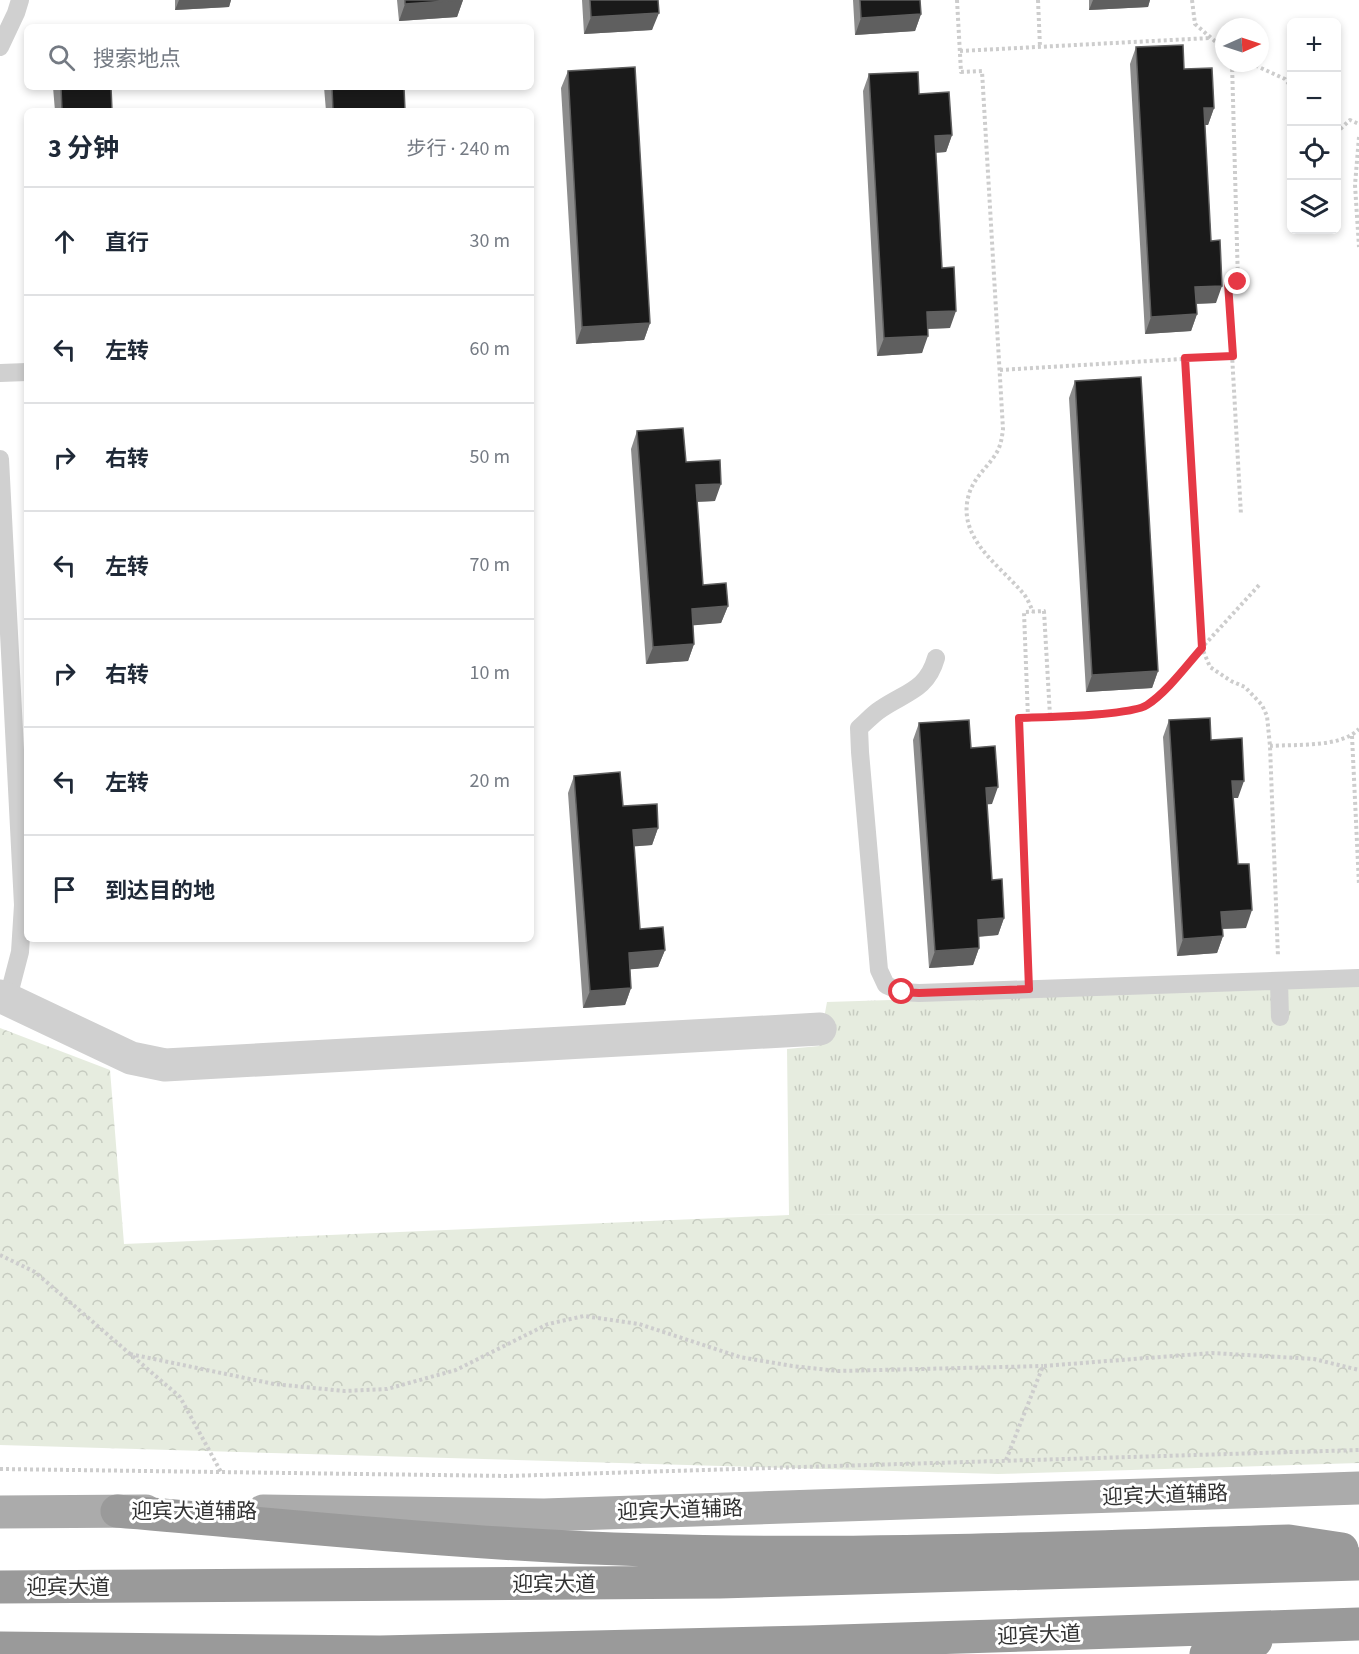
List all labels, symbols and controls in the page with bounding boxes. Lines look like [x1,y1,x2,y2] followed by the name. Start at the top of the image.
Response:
[1215,18,1269,72] north arrow
[1287,18,1341,234] map controls
[1287,18,1341,72] button: +
[24,24,534,90] search box
[45,41,78,74] icon: search
[93,43,181,75] text: 搜索地点
[1287,72,1341,126] button: −
[1287,126,1341,180] button: locate
[48,130,119,167] text: 3 分钟
[407,135,510,163] text: 步行 · 240 m
[1287,180,1341,234] button: layers
[48,225,81,258] icon: ahead
[105,227,149,259] text: 直行
[470,227,510,255] text: 30 m
[1224,268,1250,294] route end
[48,333,81,366] icon: left
[105,335,149,367] text: 左转
[470,335,510,363] text: 60 m
[48,441,81,474] icon: right
[105,443,149,475] text: 右转
[470,443,510,471] text: 50 m
[48,549,81,582] icon: left
[105,551,149,583] text: 左转
[470,551,510,579] text: 70 m
[48,657,81,690] icon: right
[105,659,149,691] text: 右转
[470,659,510,687] text: 10 m
[48,765,81,798] icon: left
[105,767,149,799] text: 左转
[470,767,510,795] text: 20 m
[48,873,81,906] icon: arrive
[105,875,215,907] text: 到达目的地
[888,978,914,1004] route start
[1102,1478,1228,1512] street label: 迎宾大道辅路
[617,1493,743,1527] street label: 迎宾大道辅路
[131,1496,257,1526] street label: 迎宾大道辅路
[512,1569,596,1599] street label: 迎宾大道
[26,1572,110,1602] street label: 迎宾大道
[997,1619,1081,1651] street label: 迎宾大道

